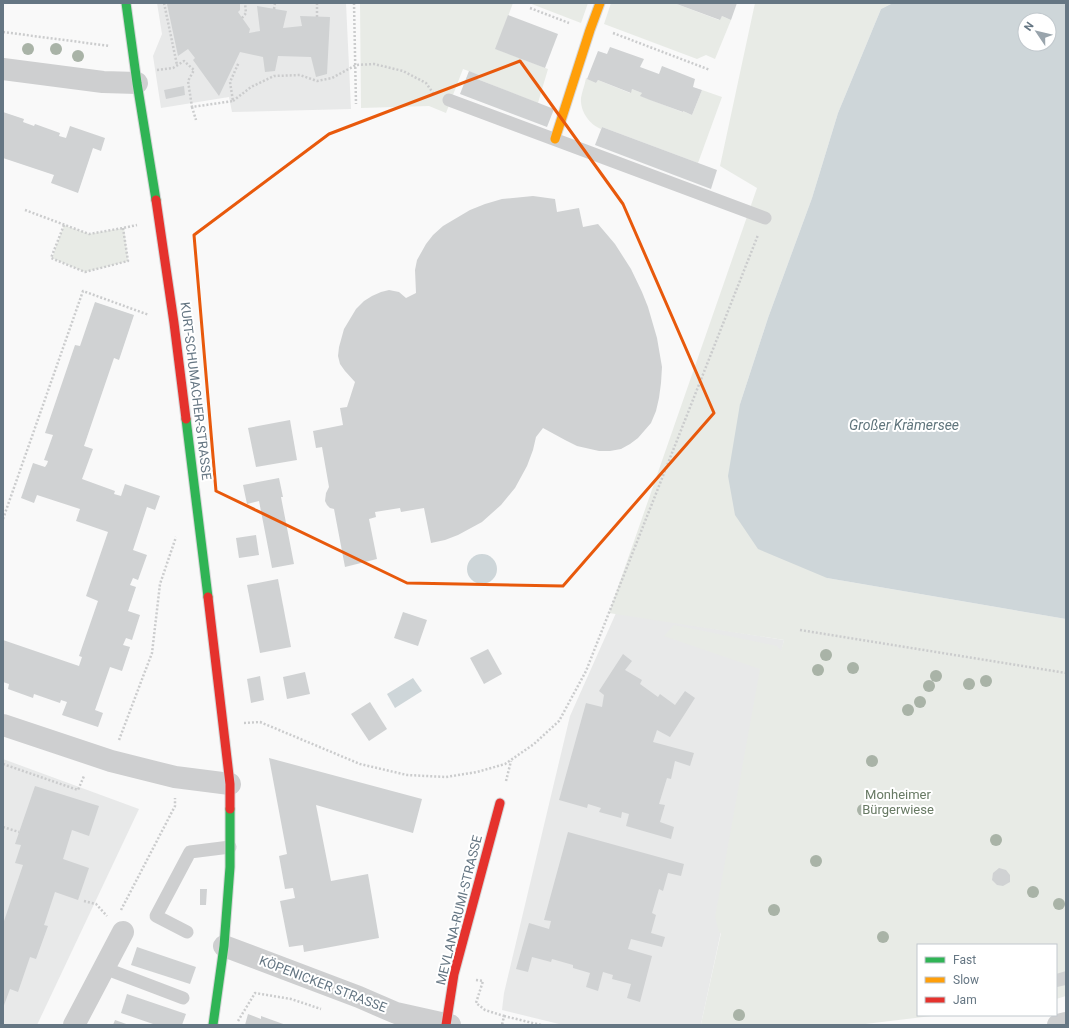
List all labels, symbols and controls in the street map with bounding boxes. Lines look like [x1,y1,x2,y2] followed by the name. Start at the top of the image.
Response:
[1017,12,1057,52] north arrow
[1022,19,1037,33] text: N
[178,301,214,481] street label: KURT-SCHUMACHER-STRASSE
[849,417,959,433] water label: Großer Krämersee
[862,787,934,817] park label: Monheimer Bürgerwiese
[433,834,485,986] street label: MEVLANA-RUMI-STRASSE
[917,944,1057,1016] legend
[257,953,389,1015] street label: KÖPENICKER STRASSE
[953,953,976,967] text: Fast
[953,973,979,987] text: Slow
[953,993,977,1007] text: Jam

